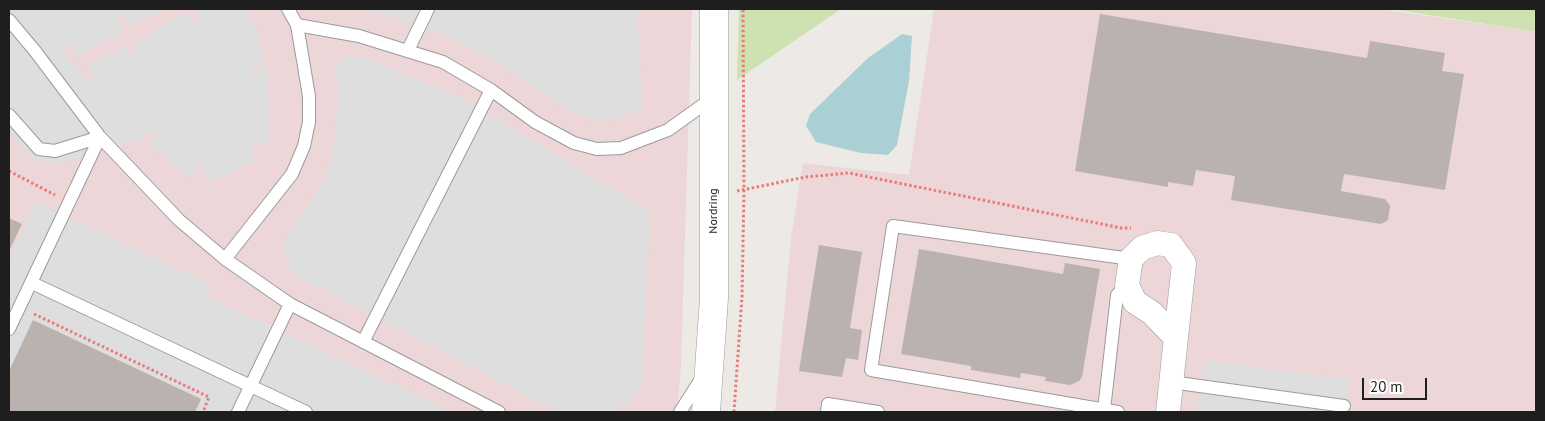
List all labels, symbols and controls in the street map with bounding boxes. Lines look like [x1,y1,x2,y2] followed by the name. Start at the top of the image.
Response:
[707,188,721,234] street label: Nordring
[1365,368,1430,400] scale bar
[1370,377,1403,396] text: 20 m

